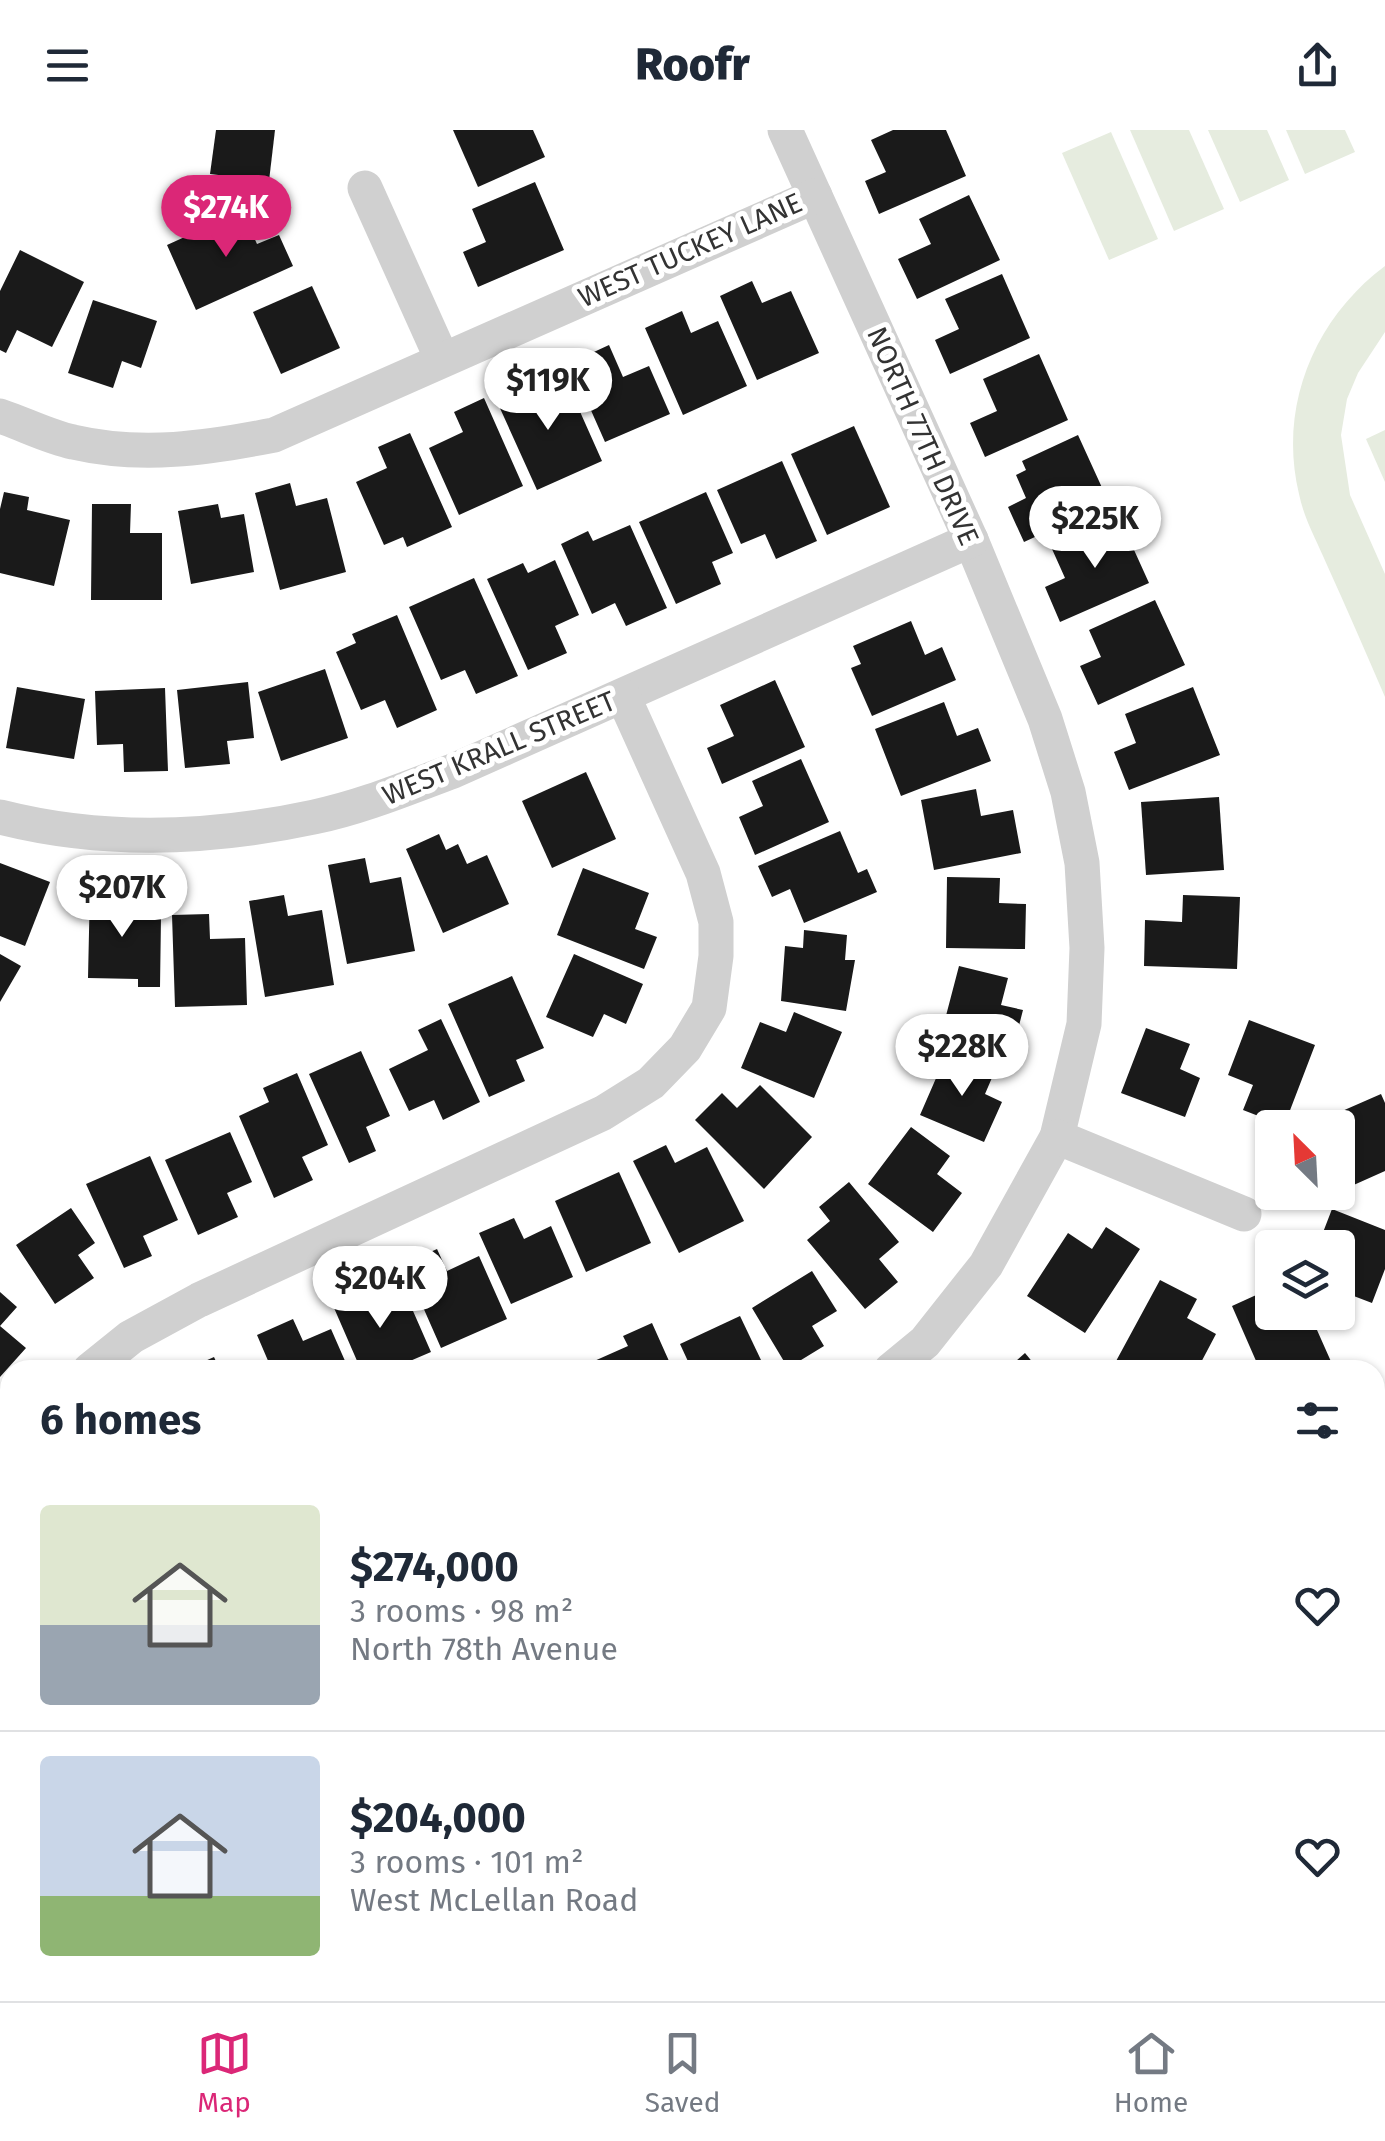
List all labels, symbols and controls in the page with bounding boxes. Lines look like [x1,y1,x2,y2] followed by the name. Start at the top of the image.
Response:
[40,38,95,93] icon: menu
[635,38,750,92] text: Roofr
[1290,38,1345,93] icon: share
[156,175,296,260] pin: $274K
[573,186,807,314] street label: WEST TUCKEY LANE
[183,188,269,226] text: $274K
[860,322,986,550] street label: NORTH 77TH DRIVE
[478,348,618,433] pin: $119K
[506,361,590,399] text: $119K
[1025,486,1165,571] pin: $225K
[1051,499,1139,537] text: $225K
[378,684,621,812] street label: WEST KRALL STREET
[52,855,192,940] pin: $207K
[78,868,166,906] text: $207K
[892,1014,1032,1099] pin: $228K
[917,1027,1007,1065] text: $228K
[1255,1110,1355,1210] north arrow
[1255,1110,1355,1330] map controls
[1255,1230,1355,1330] button: layers
[310,1246,450,1331] pin: $204K
[335,1259,425,1297] text: $204K
[1290,1393,1345,1448] icon: filters
[40,1395,201,1445] text: 6 homes
[350,1542,519,1592] text: $274,000
[120,1545,240,1665] icon: home
[1290,1578,1345,1633] icon: heart
[350,1592,573,1630] text: 3 rooms · 98 m²
[350,1630,618,1668] text: North 78th Avenue
[350,1793,526,1843] text: $204,000
[120,1796,240,1916] icon: home
[1290,1829,1345,1884] icon: heart
[350,1843,584,1881] text: 3 rooms · 101 m²
[350,1881,638,1919] text: West McLellan Road
[197,2026,252,2119] tab: Map
[645,2026,721,2119] tab: Saved
[1114,2026,1188,2119] tab: Home

